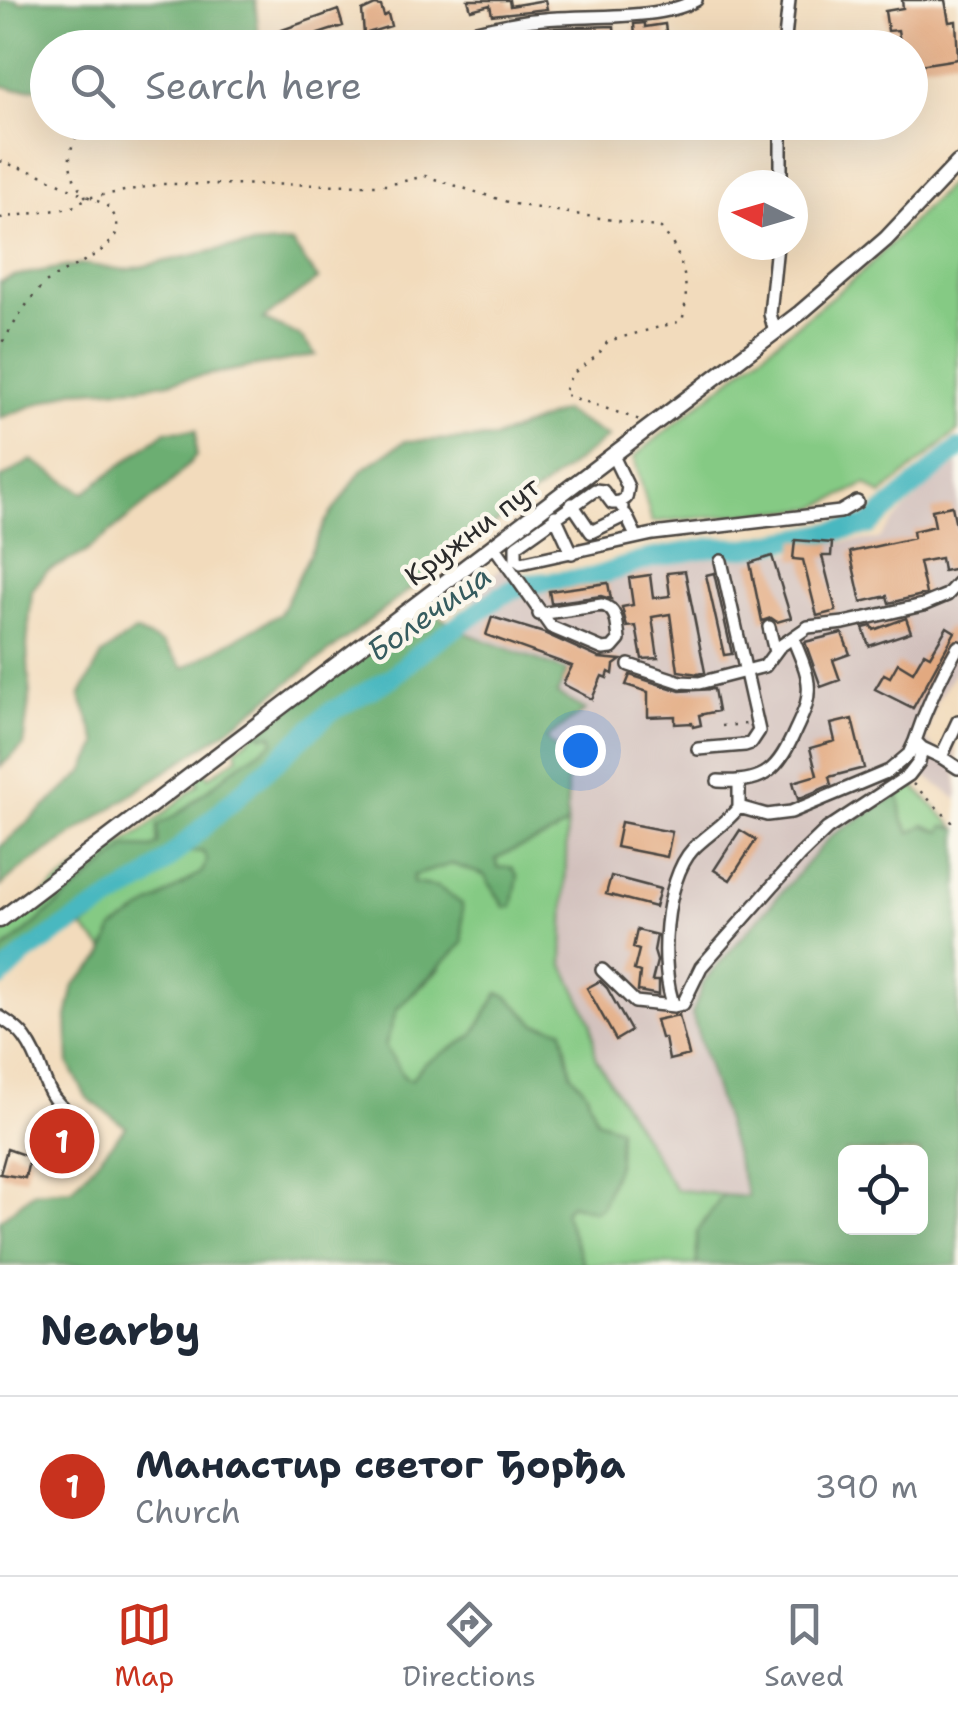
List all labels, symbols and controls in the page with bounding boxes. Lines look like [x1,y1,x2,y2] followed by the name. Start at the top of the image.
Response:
[30,30,928,140] search box
[65,58,120,113] icon: search
[145,60,362,111] text: Search here
[718,170,808,260] north arrow
[397,467,548,594] street label: Кружни пут
[359,555,499,671] water label: Болечица
[555,725,606,776] your location
[30,1104,94,1178] pin: 1
[838,1145,928,1235] map controls
[838,1145,928,1235] button: locate
[40,1302,200,1358] text: Nearby
[135,1439,625,1490] text: Манастир светог Ђорђа
[65,1465,80,1508] text: 1
[815,1465,918,1508] text: 390 m
[135,1490,241,1533] text: Church
[114,1597,174,1695] tab: Map
[403,1597,536,1695] tab: Directions
[764,1597,844,1695] tab: Saved

